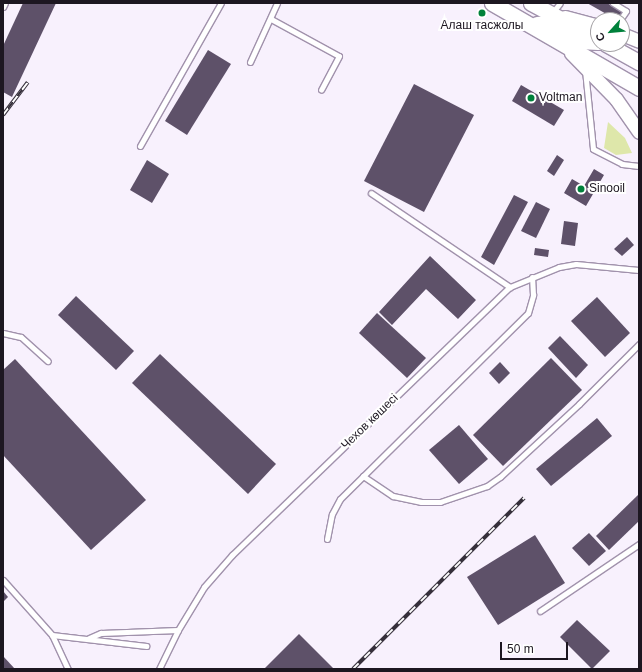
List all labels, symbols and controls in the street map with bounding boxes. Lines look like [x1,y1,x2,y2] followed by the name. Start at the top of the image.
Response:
[477,8,487,18] marker: Алаш тасжолы
[590,12,630,52] north arrow
[441,19,523,33] place label: Алаш тасжолы
[593,31,607,43] text: С
[539,91,582,105] place label: Voltman
[526,93,536,103] marker: Voltman
[589,182,625,196] place label: Sinooil
[576,184,586,194] marker: Sinooil
[339,391,401,453] street label: Чехов көшесі
[502,634,570,660] scale bar
[507,642,534,656] text: 50 m

